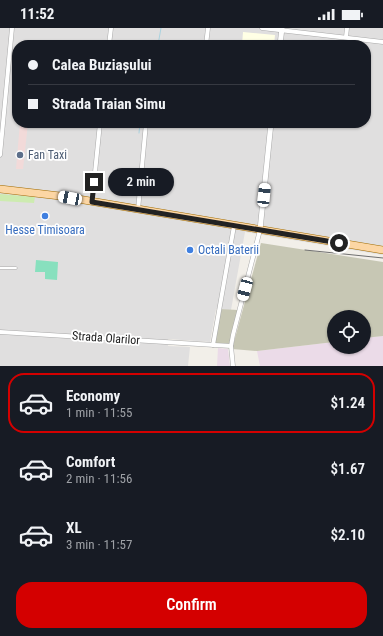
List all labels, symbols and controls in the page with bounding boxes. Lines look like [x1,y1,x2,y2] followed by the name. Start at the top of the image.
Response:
[20,5,54,23] text: 11:52
[52,56,152,74] text: Calea Buziașului
[52,95,166,113] text: Strada Traian Simu
[28,148,67,162] place label: Fan Taxi
[15,150,25,160] marker: Fan Taxi
[108,168,174,196] callout: 2 min
[85,173,103,191] route end
[127,174,155,189] text: 2 min
[257,182,271,208] car
[57,190,83,206] car
[40,211,50,221] marker: Hesse Timisoara
[5,223,85,237] place label: Hesse Timisoara
[330,234,348,252] route start
[198,243,259,257] place label: Octali Baterii
[185,245,195,255] marker: Octali Baterii
[236,276,254,302] car
[327,310,371,354] map controls
[327,310,371,354] button: locate
[72,329,141,347] street label: Strada Olarilor
[18,385,54,421] icon: car
[66,387,120,405] text: Economy
[331,394,365,412] text: $1.24
[66,405,132,420] text: 1 min · 11:55
[18,451,54,487] icon: car
[66,453,115,471] text: Comfort
[331,460,365,478] text: $1.67
[66,471,132,486] text: 2 min · 11:56
[18,517,54,553] icon: car
[66,519,82,537] text: XL
[331,526,365,544] text: $2.10
[66,537,132,552] text: 3 min · 11:57
[16,582,367,628] button: Confirm

